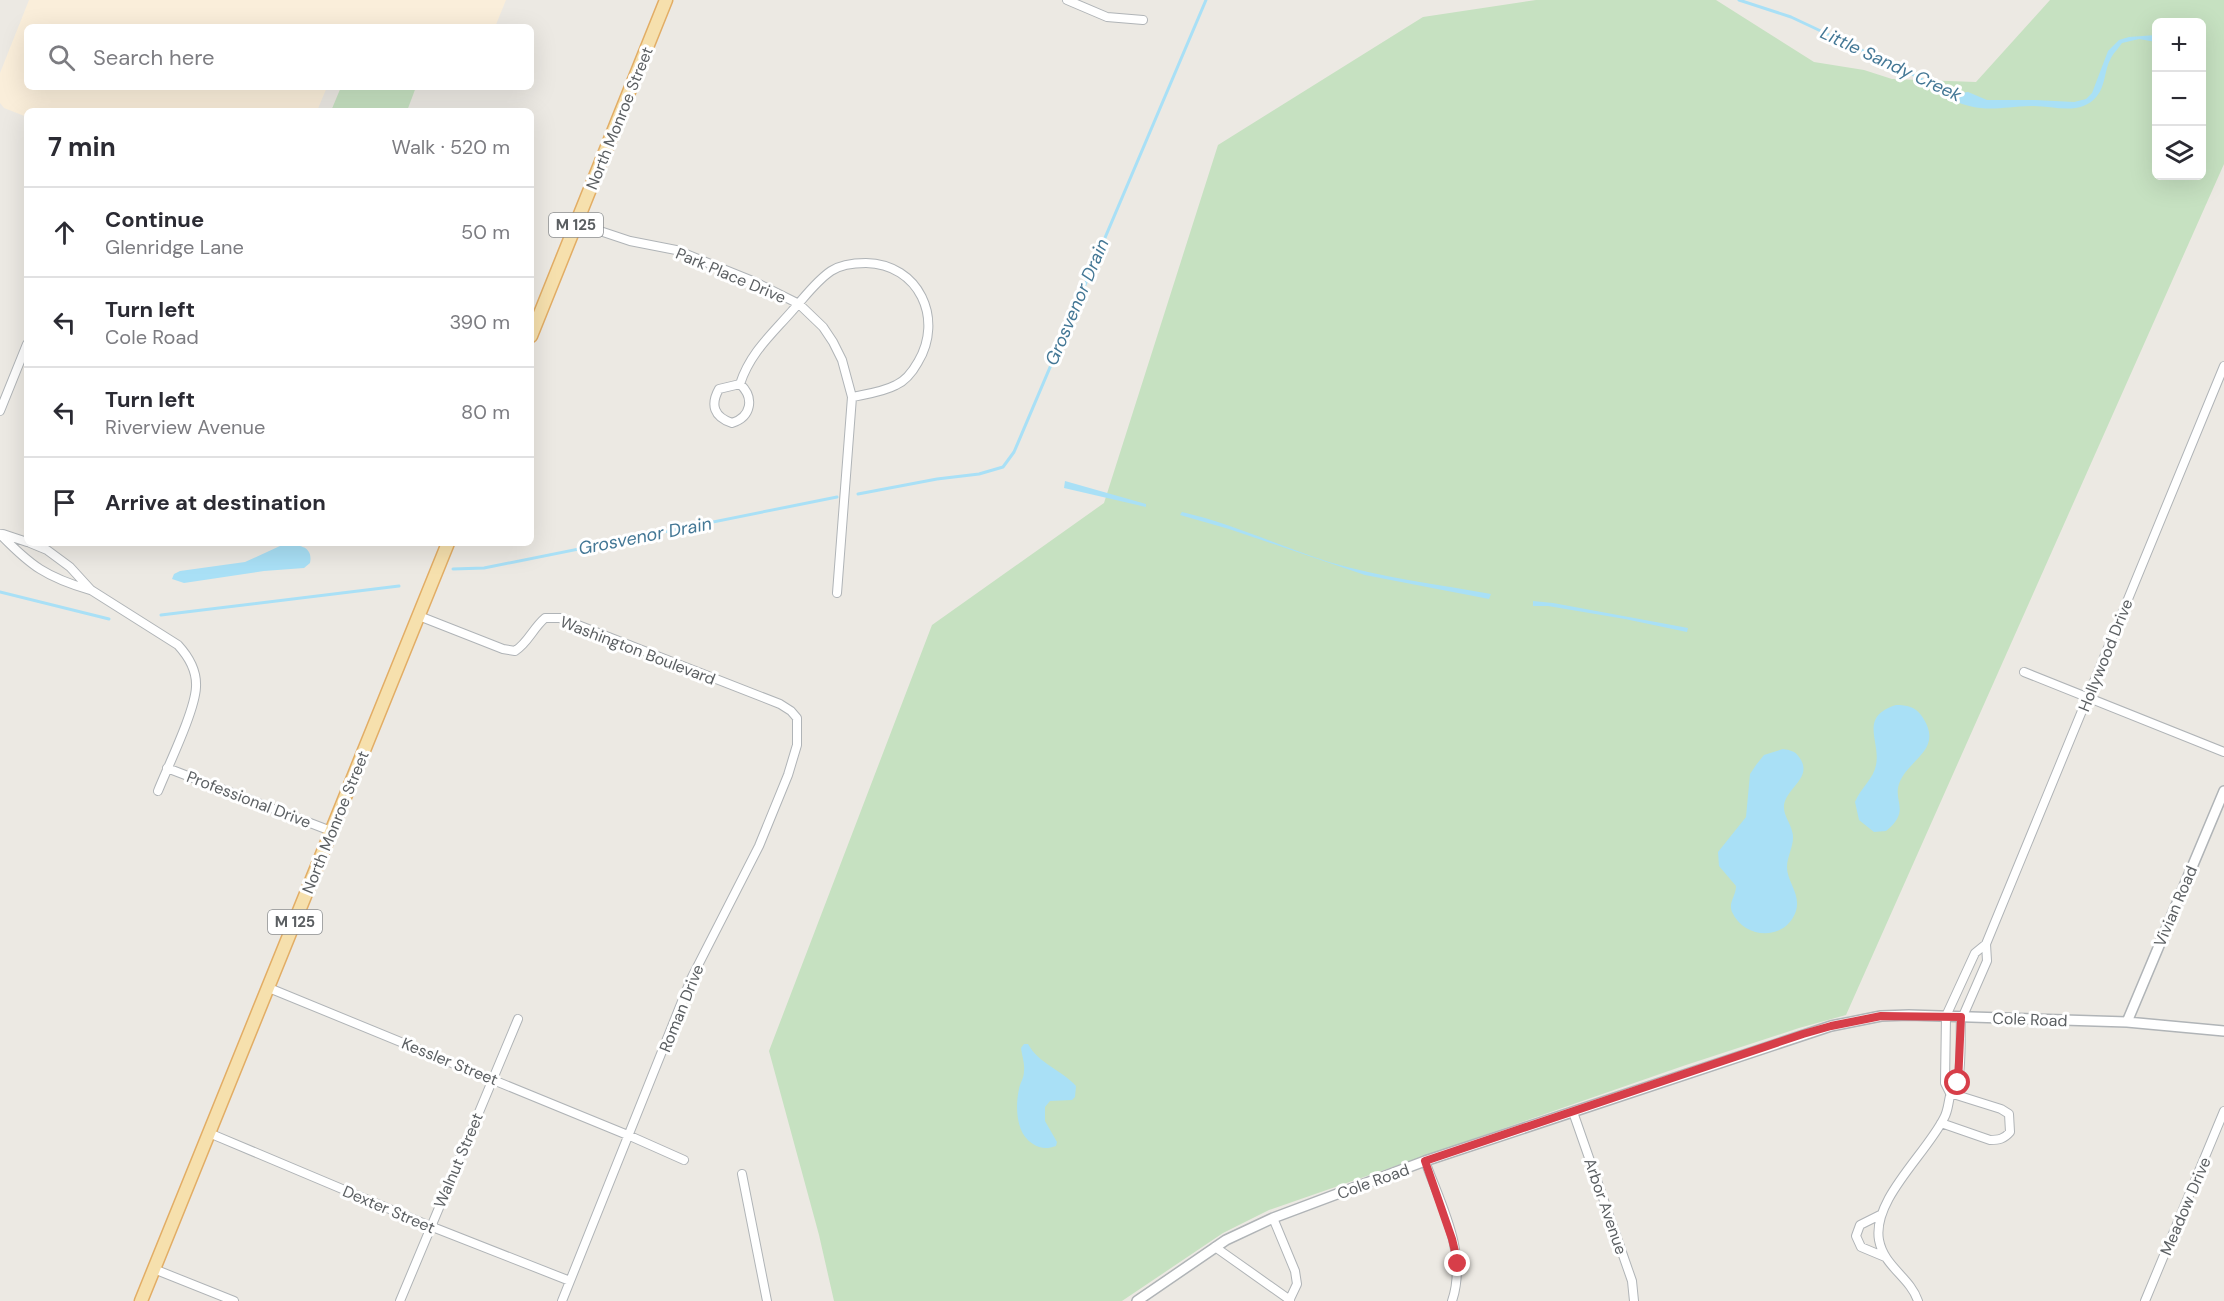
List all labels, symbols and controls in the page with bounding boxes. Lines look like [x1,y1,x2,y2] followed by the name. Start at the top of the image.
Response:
[2152,18,2206,180] map controls
[2152,18,2206,72] button: +
[1816,21,1966,108] water label: Little Sandy Creek
[24,24,534,90] search box
[45,41,78,74] icon: search
[93,43,214,72] text: Search here
[581,44,658,193] street label: North Monroe Street
[2152,72,2206,126] button: −
[2152,126,2206,180] button: layers
[48,130,116,164] text: 7 min
[392,134,510,160] text: Walk · 520 m
[105,205,204,234] text: Continue
[549,213,603,237] road number: M 125
[48,216,81,249] icon: ahead
[461,219,510,245] text: 50 m
[105,234,244,260] text: Glenridge Lane
[1039,235,1115,369] water label: Grosvenor Drain
[672,243,789,308] street label: Park Place Drive
[105,295,195,324] text: Turn left
[48,306,81,339] icon: left
[449,309,510,335] text: 390 m
[105,324,199,350] text: Cole Road
[105,385,195,414] text: Turn left
[48,396,81,429] icon: left
[461,399,510,425] text: 80 m
[105,414,265,440] text: Riverview Avenue
[48,486,81,519] icon: arrive
[105,488,326,517] text: Arrive at destination
[576,511,714,561] water label: Grosvenor Drain
[2073,596,2138,715] street label: Hollywood Drive
[557,611,718,690] street label: Washington Boulevard
[297,748,374,897] street label: North Monroe Street
[184,766,314,833] street label: Professional Drive
[2149,862,2202,950] street label: Vivian Road
[268,910,322,934] road number: M 125
[654,961,709,1055] street label: Roman Drive
[1992,1008,2068,1031] street label: Cole Road
[399,1033,501,1090] street label: Kessler Street
[1944,1069,1970,1095] route start
[429,1110,488,1211] street label: Walnut Street
[2155,1154,2216,1259] street label: Meadow Drive
[1579,1155,1632,1257] street label: Arbor Avenue
[1334,1159,1412,1204] street label: Cole Road
[339,1181,438,1238] street label: Dexter Street
[1444,1250,1470,1276] route end

